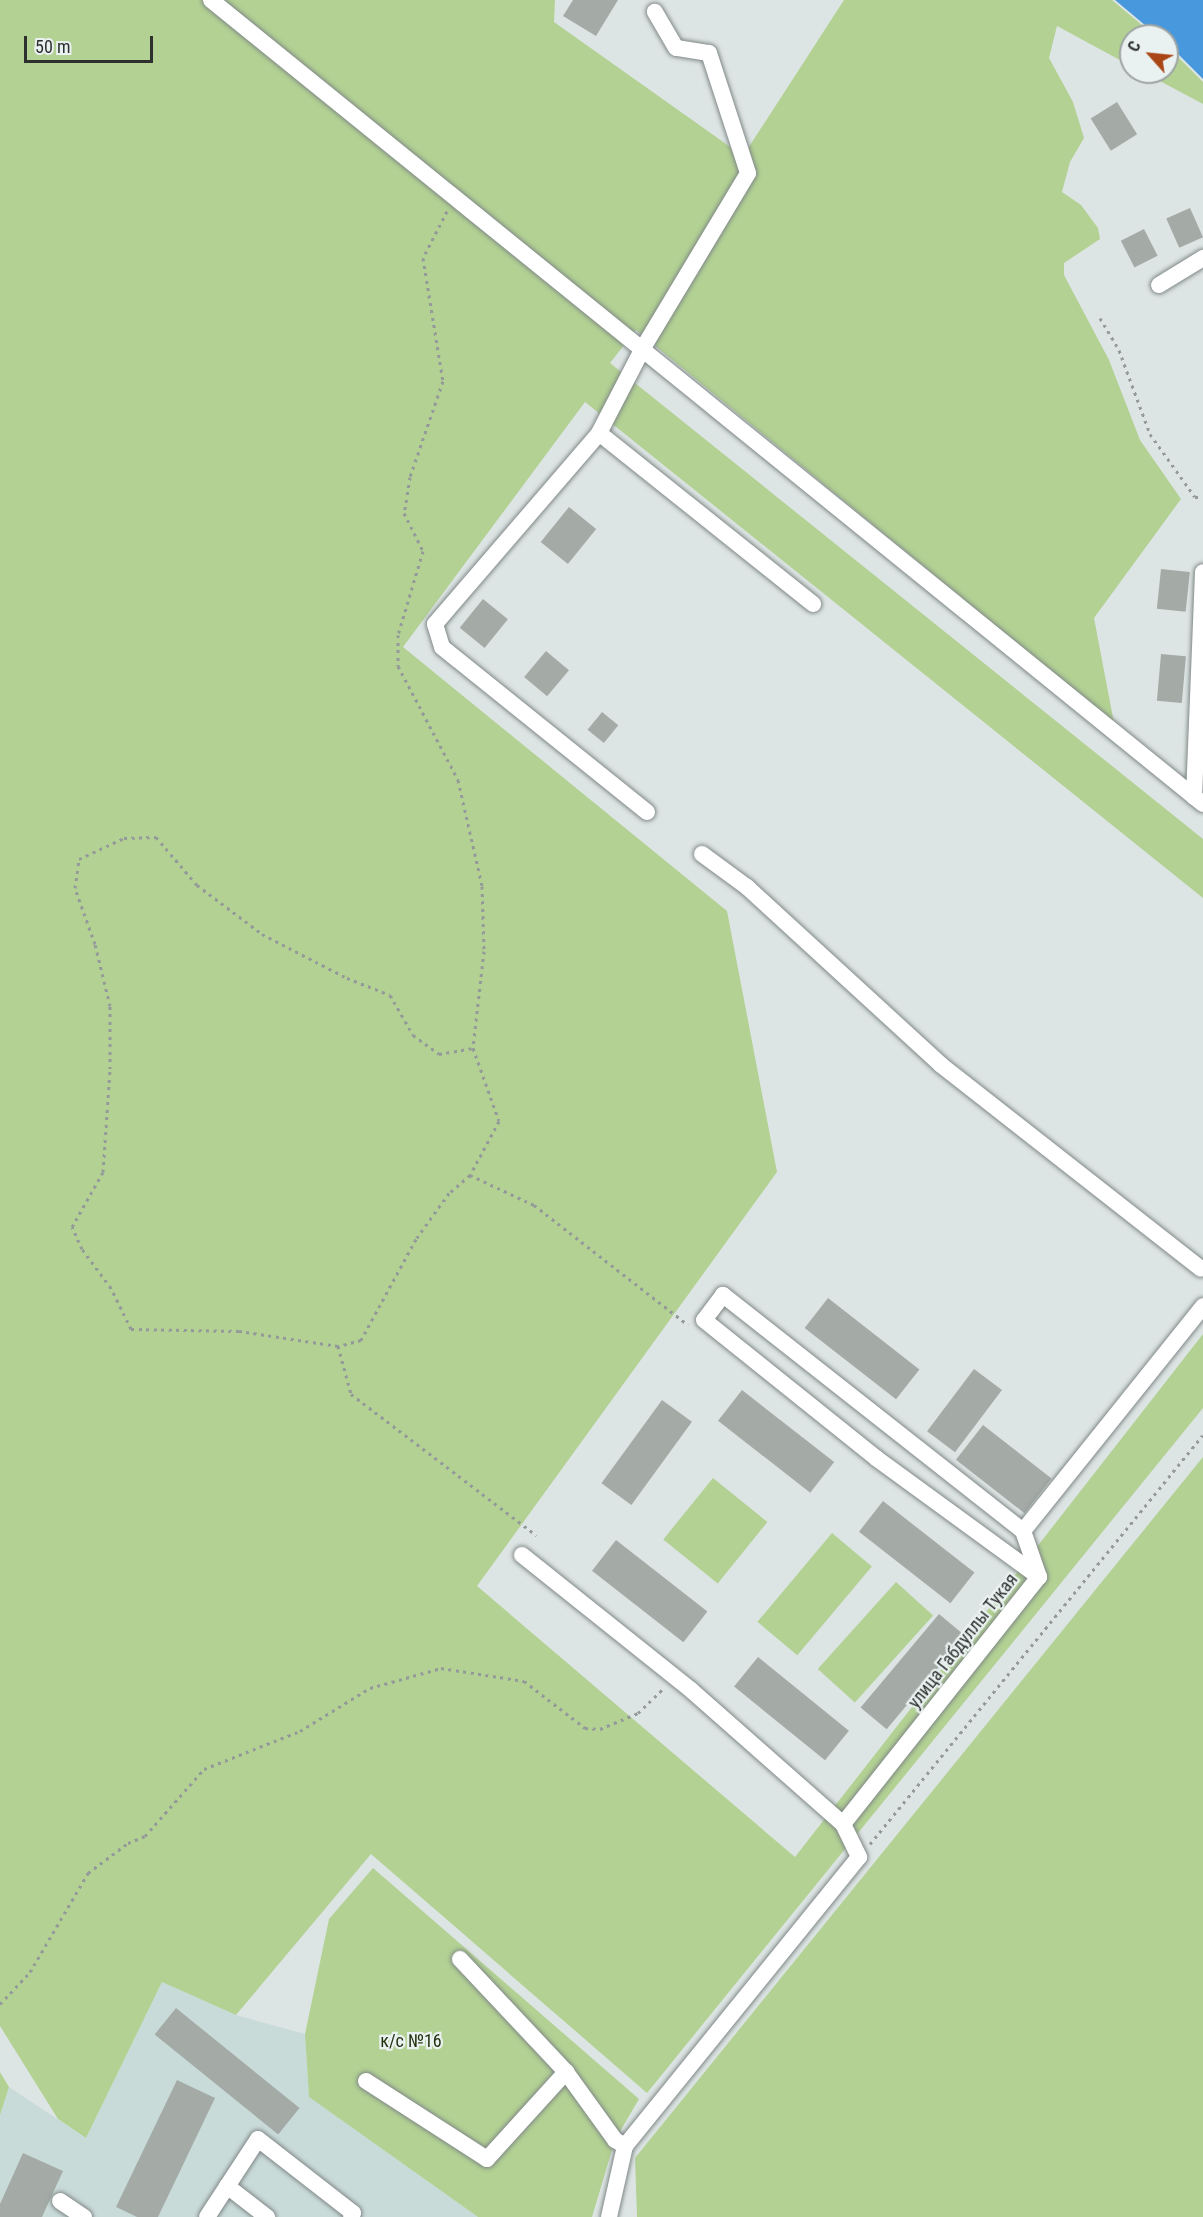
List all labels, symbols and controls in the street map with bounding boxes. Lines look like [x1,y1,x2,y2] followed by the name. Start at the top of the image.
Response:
[27,24,156,62] scale bar
[1119,24,1179,84] north arrow
[35,36,70,57] text: 50 m
[1124,38,1145,55] text: С
[904,1569,1022,1713] street label: улица Габдуллы Тукая
[380,2030,442,2052] park label: к/с №16

